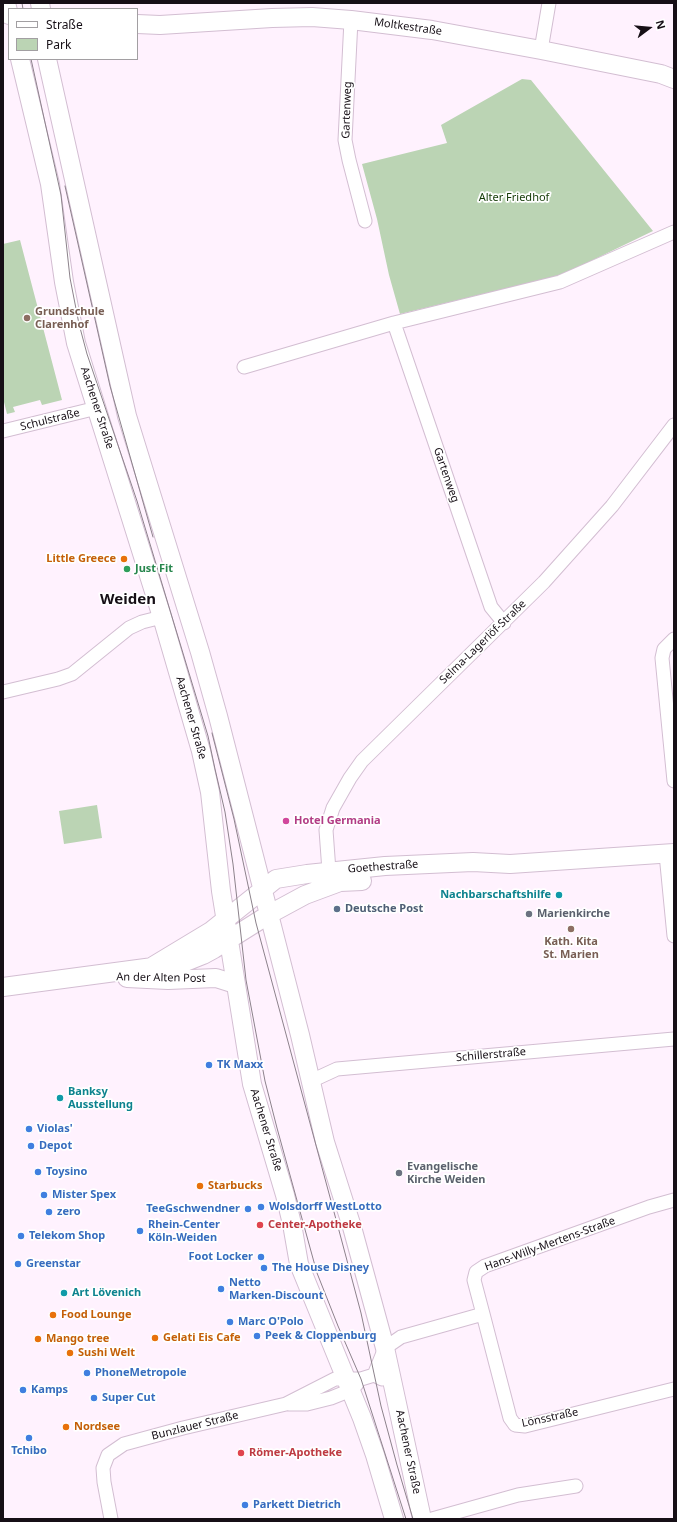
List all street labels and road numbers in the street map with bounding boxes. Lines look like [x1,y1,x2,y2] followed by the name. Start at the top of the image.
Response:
[373,16,443,38] street label: Moltkestraße
[339,81,355,139] street label: Gartenweg
[78,365,116,451] street label: Aachener Straße
[19,406,81,434] street label: Schulstraße
[430,446,462,504] street label: Gartenweg
[437,597,529,687] street label: Selma-Lagerlöf-Straße
[173,675,209,761] street label: Aachener Straße
[347,858,419,876] street label: Goethestraße
[116,971,206,985] street label: An der Alten Post
[455,1045,527,1065] street label: Schillerstraße
[247,1087,285,1173] street label: Aachener Straße
[483,1214,617,1274] street label: Hans-Willy-Mertens-Straße
[521,1406,579,1430] street label: Lönsstraße
[150,1409,240,1443] street label: Bunzlauer Straße
[393,1409,423,1495] street label: Aachener Straße

